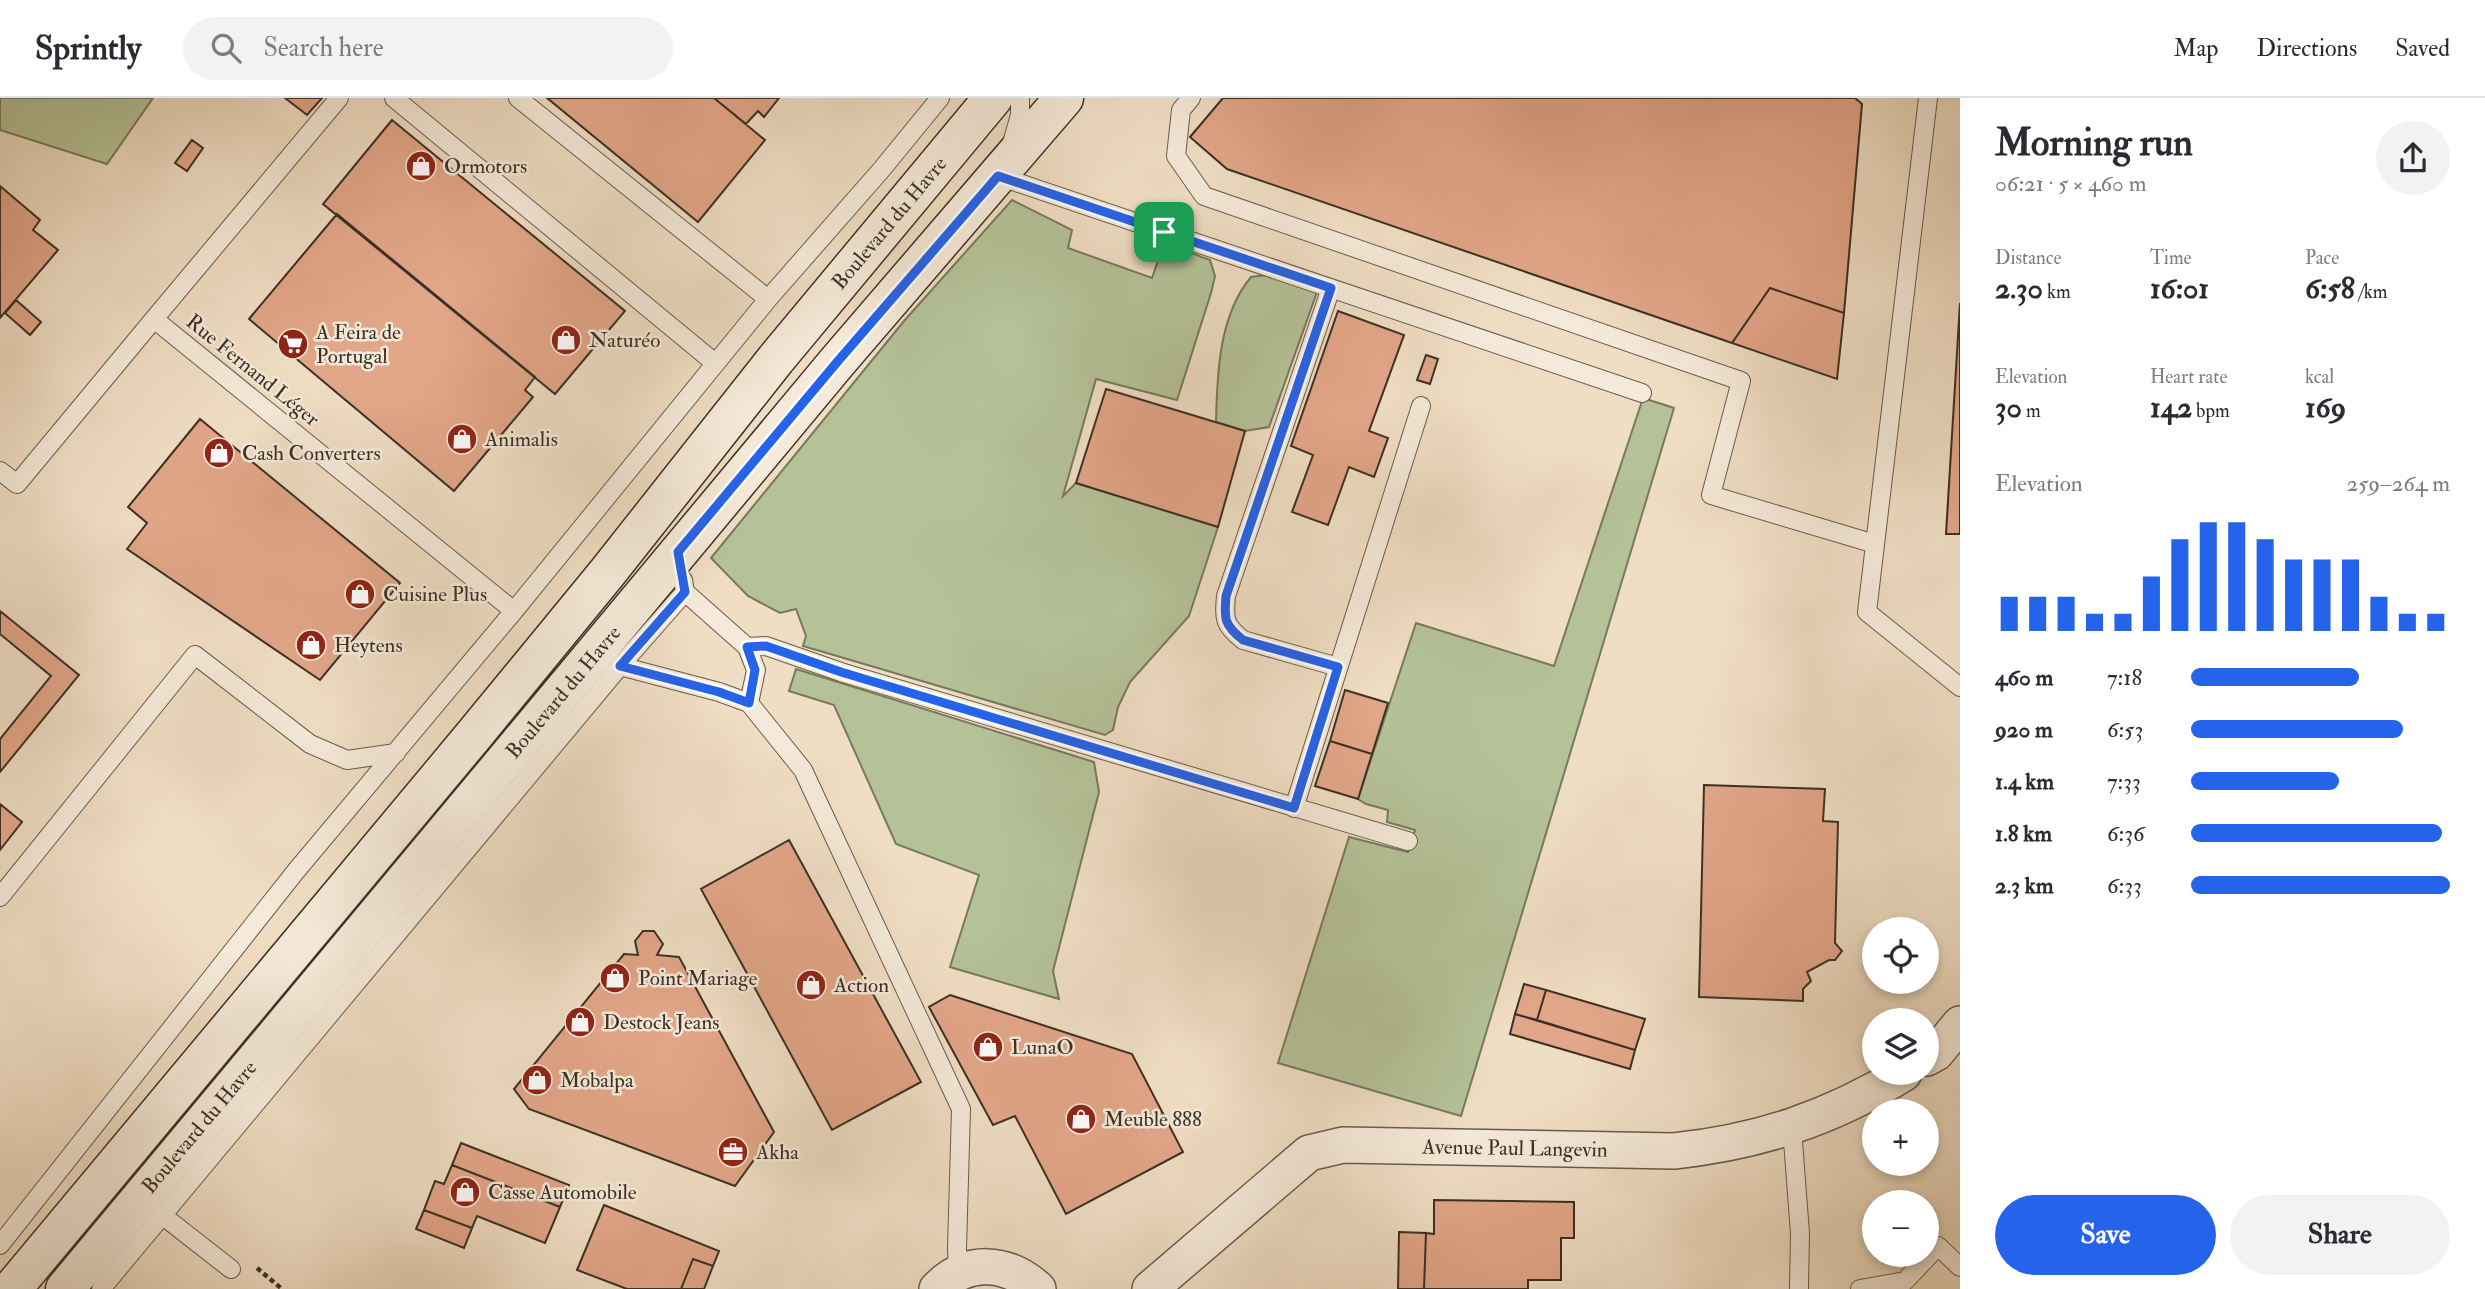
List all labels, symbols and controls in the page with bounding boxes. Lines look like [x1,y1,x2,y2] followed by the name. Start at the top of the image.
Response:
[183,17,673,80] search box
[35,28,141,69] text: Sprintly
[207,29,245,67] icon: search
[263,32,384,64] text: Search here
[2173,33,2218,64] text: Map
[2256,33,2357,64] text: Directions
[2395,33,2450,64] text: Saved
[1995,119,2193,167] text: Morning run
[2376,121,2450,195] button: share
[404,149,438,183] shop icon: Ormotors
[826,151,953,295] street label: Boulevard du Havre
[444,153,527,180] place label: Ormotors
[1995,169,2147,198] text: 06:21 · 5 × 460 m
[1134,202,1194,262] pin
[1145,213,1183,251] icon: arrive
[1995,246,2061,270] text: Distance
[2150,246,2192,270] text: Time
[2305,246,2339,270] text: Pace
[1995,270,2043,307] text: 2.30
[2150,270,2209,307] text: 16:01
[2305,270,2355,307] text: 6:58
[2043,280,2071,304] text: km
[2355,280,2388,304] text: /km
[180,308,325,433] street label: Rue Fernand Léger
[315,319,401,370] place label: A Feira de Portugal
[549,323,583,357] shop icon: Naturéo
[276,327,310,361] supermarket icon: A Feira de Portugal
[589,327,660,354] place label: Naturéo
[1995,365,2067,389] text: Elevation
[2150,365,2227,389] text: Heart rate
[2305,365,2334,389] text: kcal
[1995,389,2022,426] text: 30
[2150,389,2192,426] text: 142
[2305,389,2346,426] text: 169
[2022,399,2041,423] text: m
[2192,399,2230,423] text: bpm
[445,422,479,456] shop icon: Animalis
[484,426,558,453] place label: Animalis
[202,436,236,470] shop icon: Cash Converters
[242,440,381,467] place label: Cash Converters
[1995,469,2083,498] text: Elevation
[2347,469,2450,498] text: 259–264 m
[343,577,377,611] shop icon: Cuisine Plus
[383,581,487,608] place label: Cuisine Plus
[500,620,627,764] street label: Boulevard du Havre
[294,628,328,662] shop icon: Heytens
[334,632,403,659] place label: Heytens
[1995,663,2053,692] text: 460 m
[2107,663,2142,692] text: 7:18
[1995,715,2053,744] text: 920 m
[2107,715,2143,744] text: 6:53
[1995,767,2054,796] text: 1.4 km
[2107,767,2141,796] text: 7:33
[1995,819,2052,848] text: 1.8 km
[2107,819,2145,848] text: 6:36
[1995,871,2054,900] text: 2.3 km
[2107,871,2142,900] text: 6:33
[1862,917,1939,1267] map controls
[1862,917,1939,994] button: locate
[598,961,632,995] shop icon: Point Mariage
[638,965,757,992] place label: Point Mariage
[794,968,828,1002] shop icon: Action
[833,972,889,999] place label: Action
[563,1005,597,1039] shop icon: Destock Jeans
[1862,1008,1939,1085] button: layers
[603,1009,719,1036] place label: Destock Jeans
[971,1030,1005,1064] shop icon: LunaO
[1011,1034,1074,1061] place label: LunaO
[136,1055,263,1199] street label: Boulevard du Havre
[520,1063,554,1097] shop icon: Mobalpa
[560,1067,634,1094] place label: Mobalpa
[1862,1099,1939,1176] button: +
[1064,1102,1098,1136] shop icon: Meuble 888
[1104,1106,1202,1133] place label: Meuble 888
[1421,1133,1608,1164] street label: Avenue Paul Langevin
[716,1135,750,1169] office icon: Akha
[755,1139,799,1166] place label: Akha
[448,1175,482,1209] shop icon: Casse Automobile
[488,1179,637,1206] place label: Casse Automobile
[1862,1190,1939,1267] button: −
[1995,1195,2216,1275] button: Save
[2230,1195,2450,1275] button: Share

